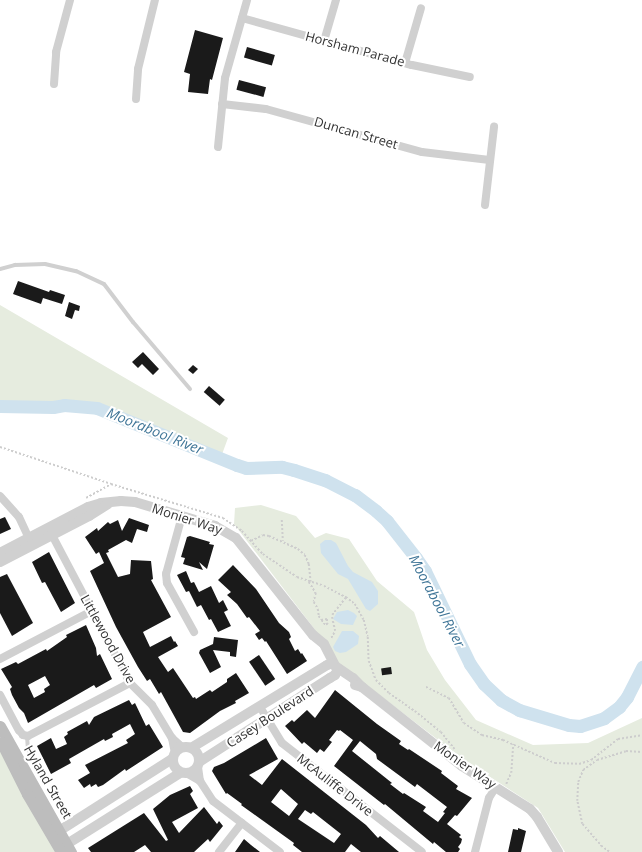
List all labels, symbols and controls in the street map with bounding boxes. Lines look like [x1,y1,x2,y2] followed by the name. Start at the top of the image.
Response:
[304,28,406,70] street label: Horsham Parade
[312,114,400,152] street label: Duncan Street
[104,404,206,458] water label: Moorabool River
[150,500,224,538] street label: Monier Way
[406,552,468,650] water label: Moorabool River
[77,592,139,686] street label: Littlewood Drive
[224,683,316,751] street label: Casey Boulevard
[431,738,499,792] street label: Monier Way
[21,742,75,822] street label: Hyland Street
[294,751,376,819] street label: McAuliffe Drive

